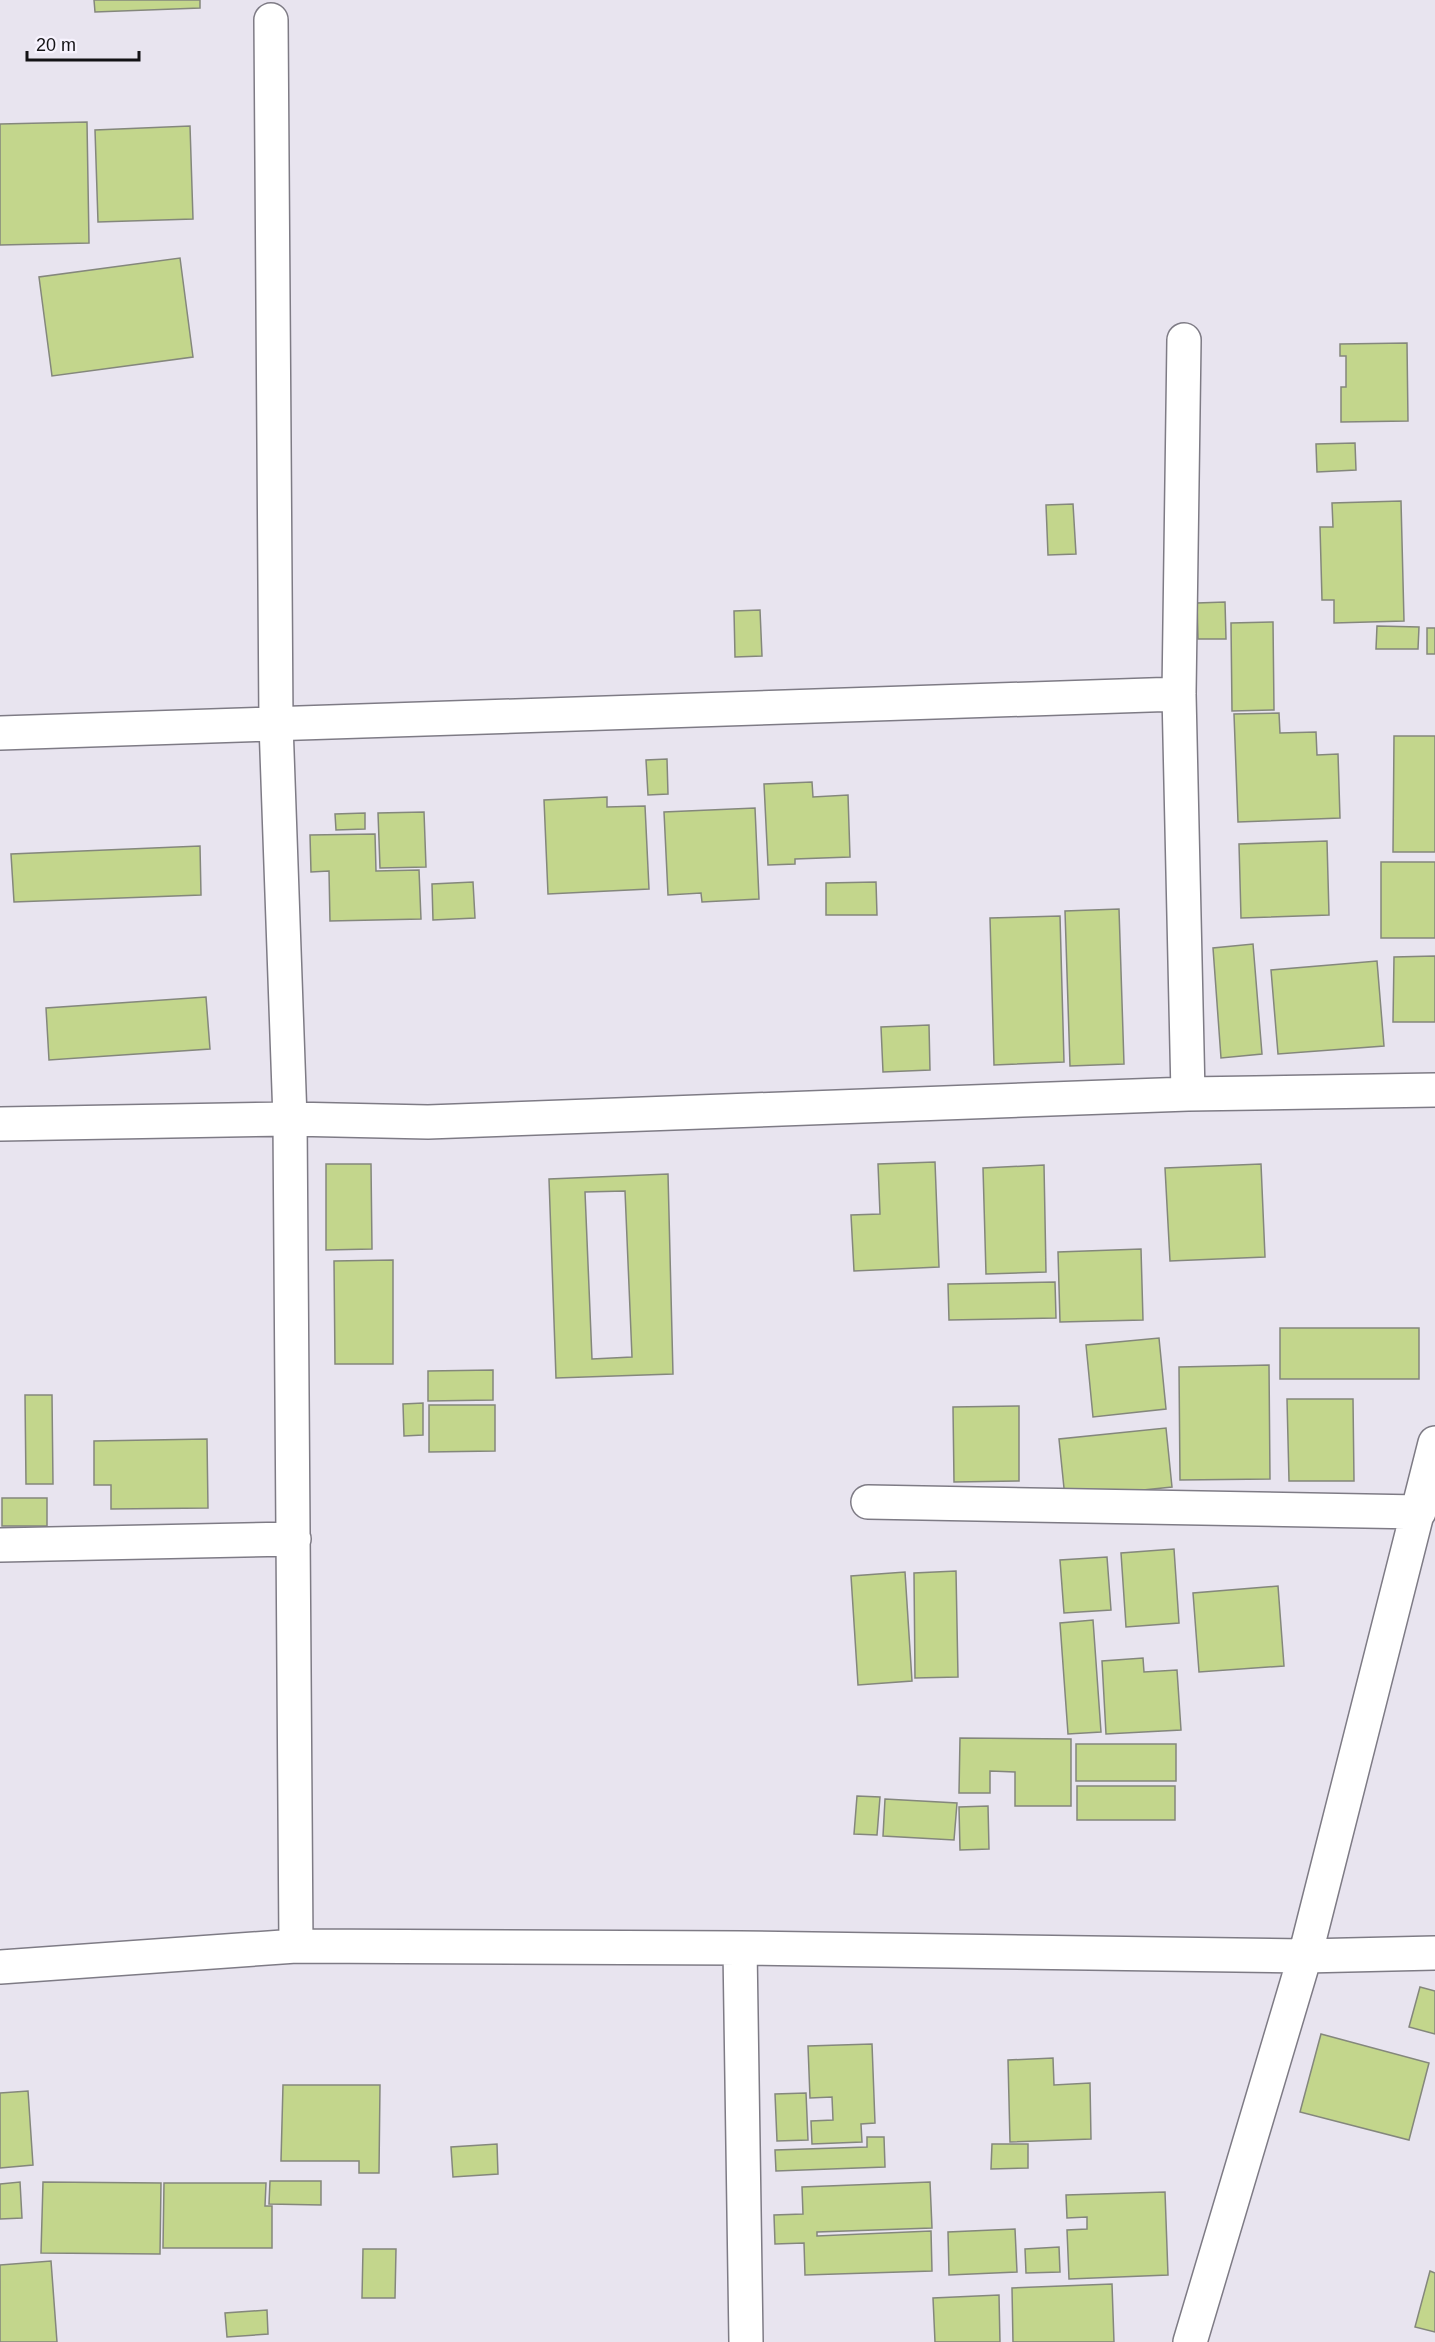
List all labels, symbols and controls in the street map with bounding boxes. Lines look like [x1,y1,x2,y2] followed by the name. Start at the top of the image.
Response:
[27,24,140,62] scale bar
[36,35,76,55] text: 20 m

